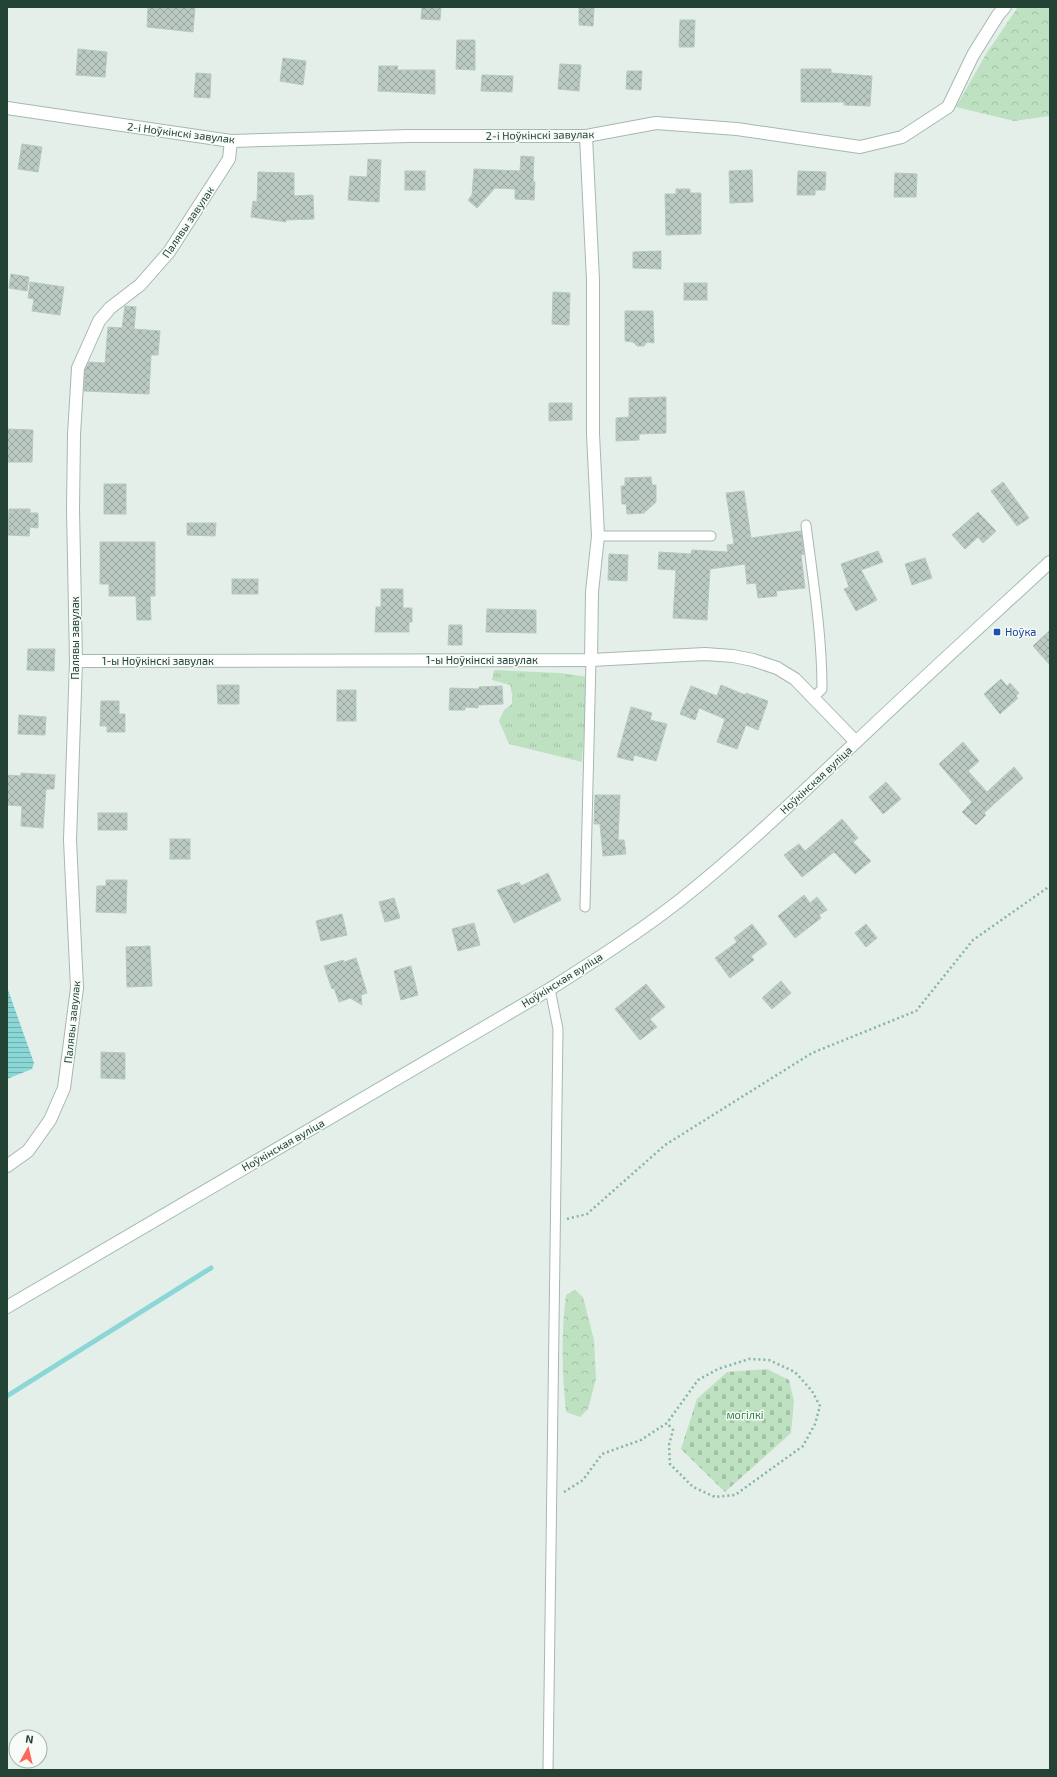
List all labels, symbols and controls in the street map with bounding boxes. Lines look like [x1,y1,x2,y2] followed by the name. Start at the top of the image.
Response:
[126,119,236,147] street label: 2-і Ноўкінскі завулак
[486,127,594,143] street label: 2-і Ноўкінскі завулак
[159,183,217,260] street label: Палявы завулак
[68,596,82,680] street label: Палявы завулак
[1005,625,1036,639] place label: Ноўка
[992,627,1002,637] marker: Ноўка
[426,653,538,667] street label: 1-ы Ноўкінскі завулак
[102,654,214,668] street label: 1-ы Ноўкінскі завулак
[777,743,855,817] street label: Ноўкінская вуліца
[519,949,605,1011] street label: Ноўкінская вуліца
[61,980,83,1064] street label: Палявы завулак
[239,1116,327,1174] street label: Ноўкінская вуліца
[726,1408,764,1421] park label: могілкі
[8,1729,48,1769] north arrow
[25,1732,34,1746] text: N

